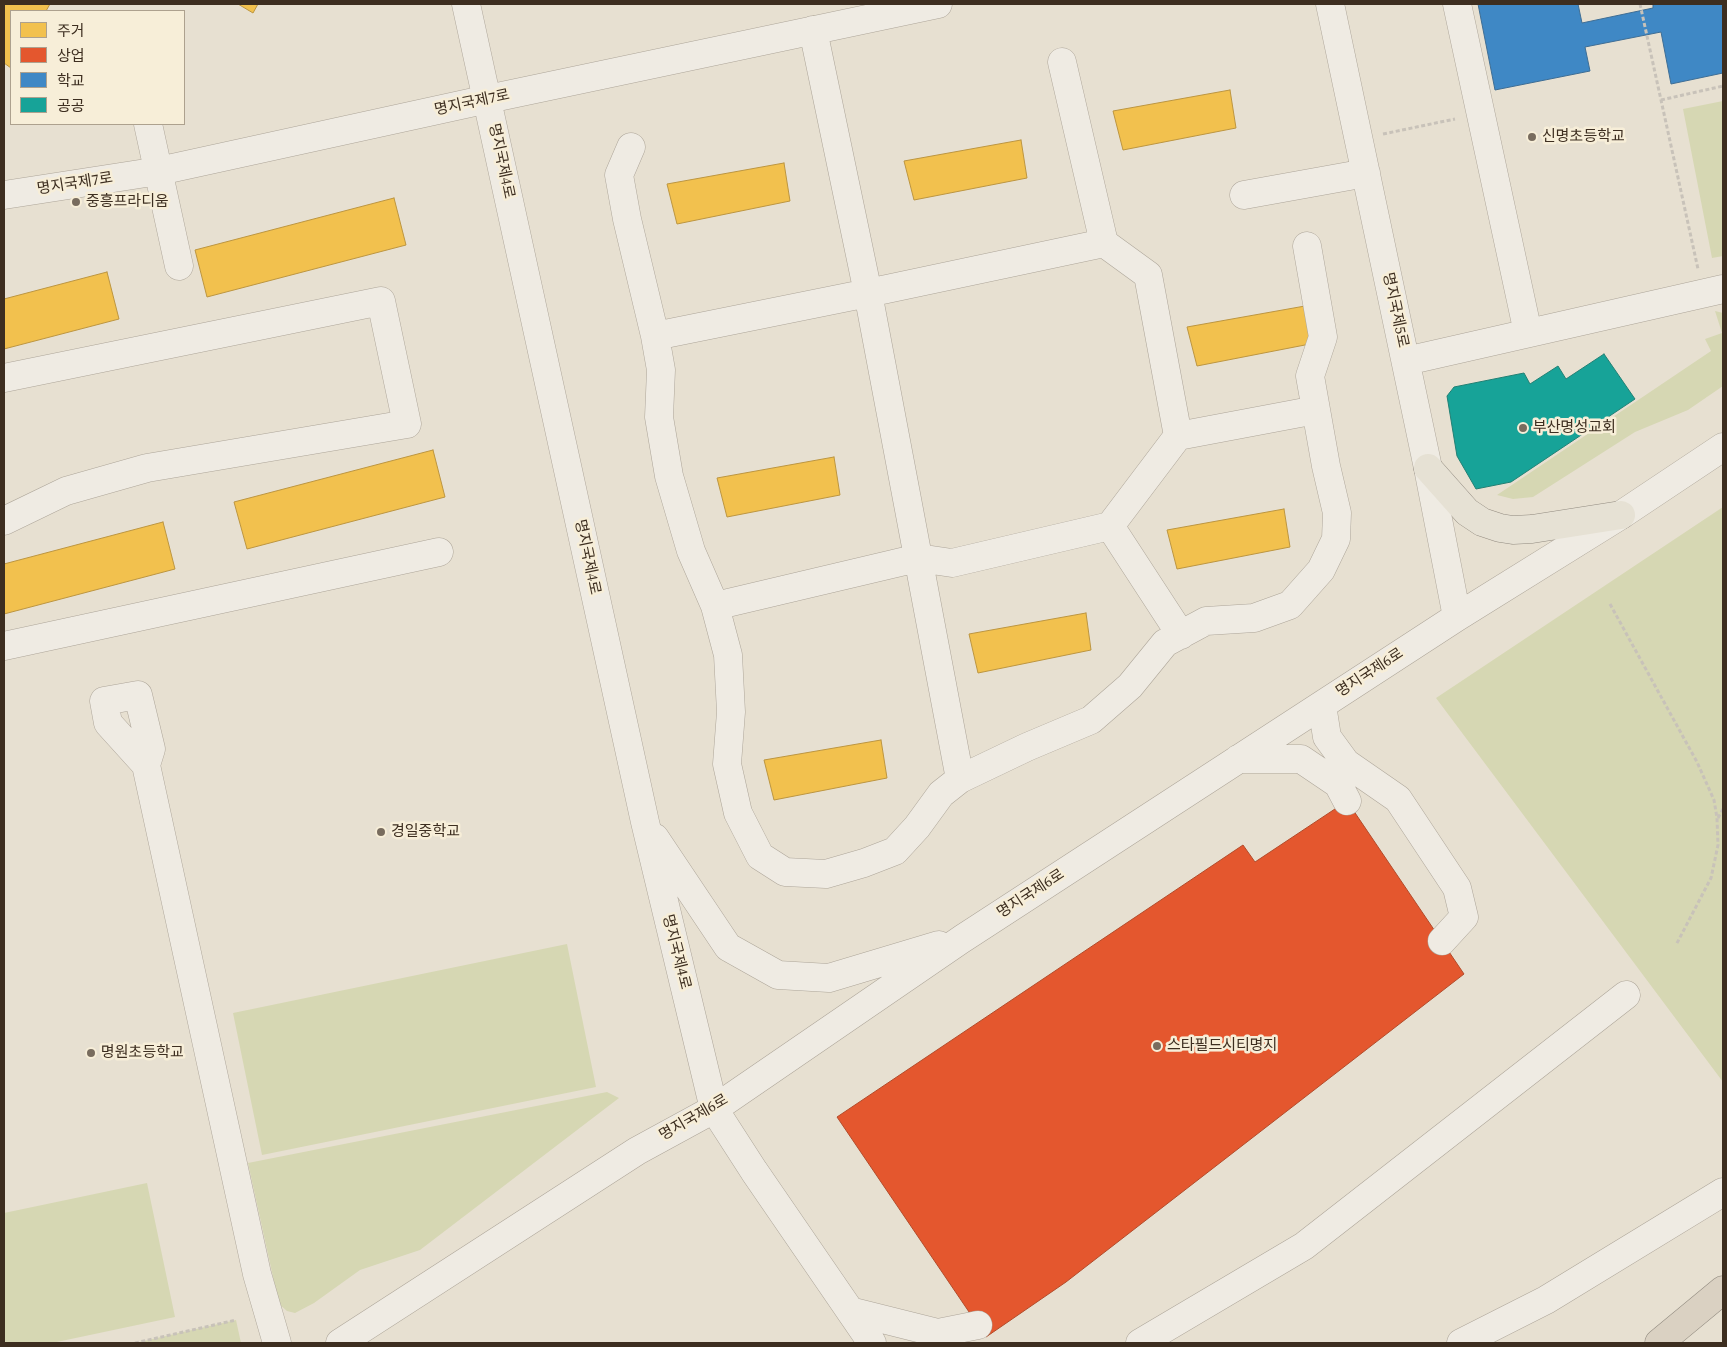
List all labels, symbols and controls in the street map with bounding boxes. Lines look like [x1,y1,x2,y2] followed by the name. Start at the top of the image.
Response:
[10,10,185,125] legend
[57,20,85,41] text: 주거
[57,45,85,66] text: 상업
[57,70,85,91] text: 학교
[433,86,511,120] street label: 명지국제7로
[57,95,85,116] text: 공공
[484,122,518,200] street label: 명지국제4로
[1542,128,1625,146] place label: 신명초등학교
[1526,131,1538,143] marker: 신명초등학교
[36,169,114,199] street label: 명지국제7로
[86,193,169,211] place label: 중흥프라디움
[70,196,82,208] marker: 중흥프라디움
[1378,271,1412,349] street label: 명지국제5로
[1533,419,1616,437] place label: 부산명성교회
[1517,422,1529,434] marker: 부산명성교회
[570,518,604,596] street label: 명지국제4로
[1333,645,1407,701] street label: 명지국제6로
[391,823,460,841] place label: 경일중학교
[375,826,387,838] marker: 경일중학교
[994,866,1068,922] street label: 명지국제6로
[658,913,694,991] street label: 명지국제4로
[1167,1037,1277,1055] place label: 스타필드시티명지
[1151,1040,1163,1052] marker: 스타필드시티명지
[101,1044,184,1062] place label: 명원초등학교
[85,1047,97,1059] marker: 명원초등학교
[656,1091,732,1145] street label: 명지국제6로

